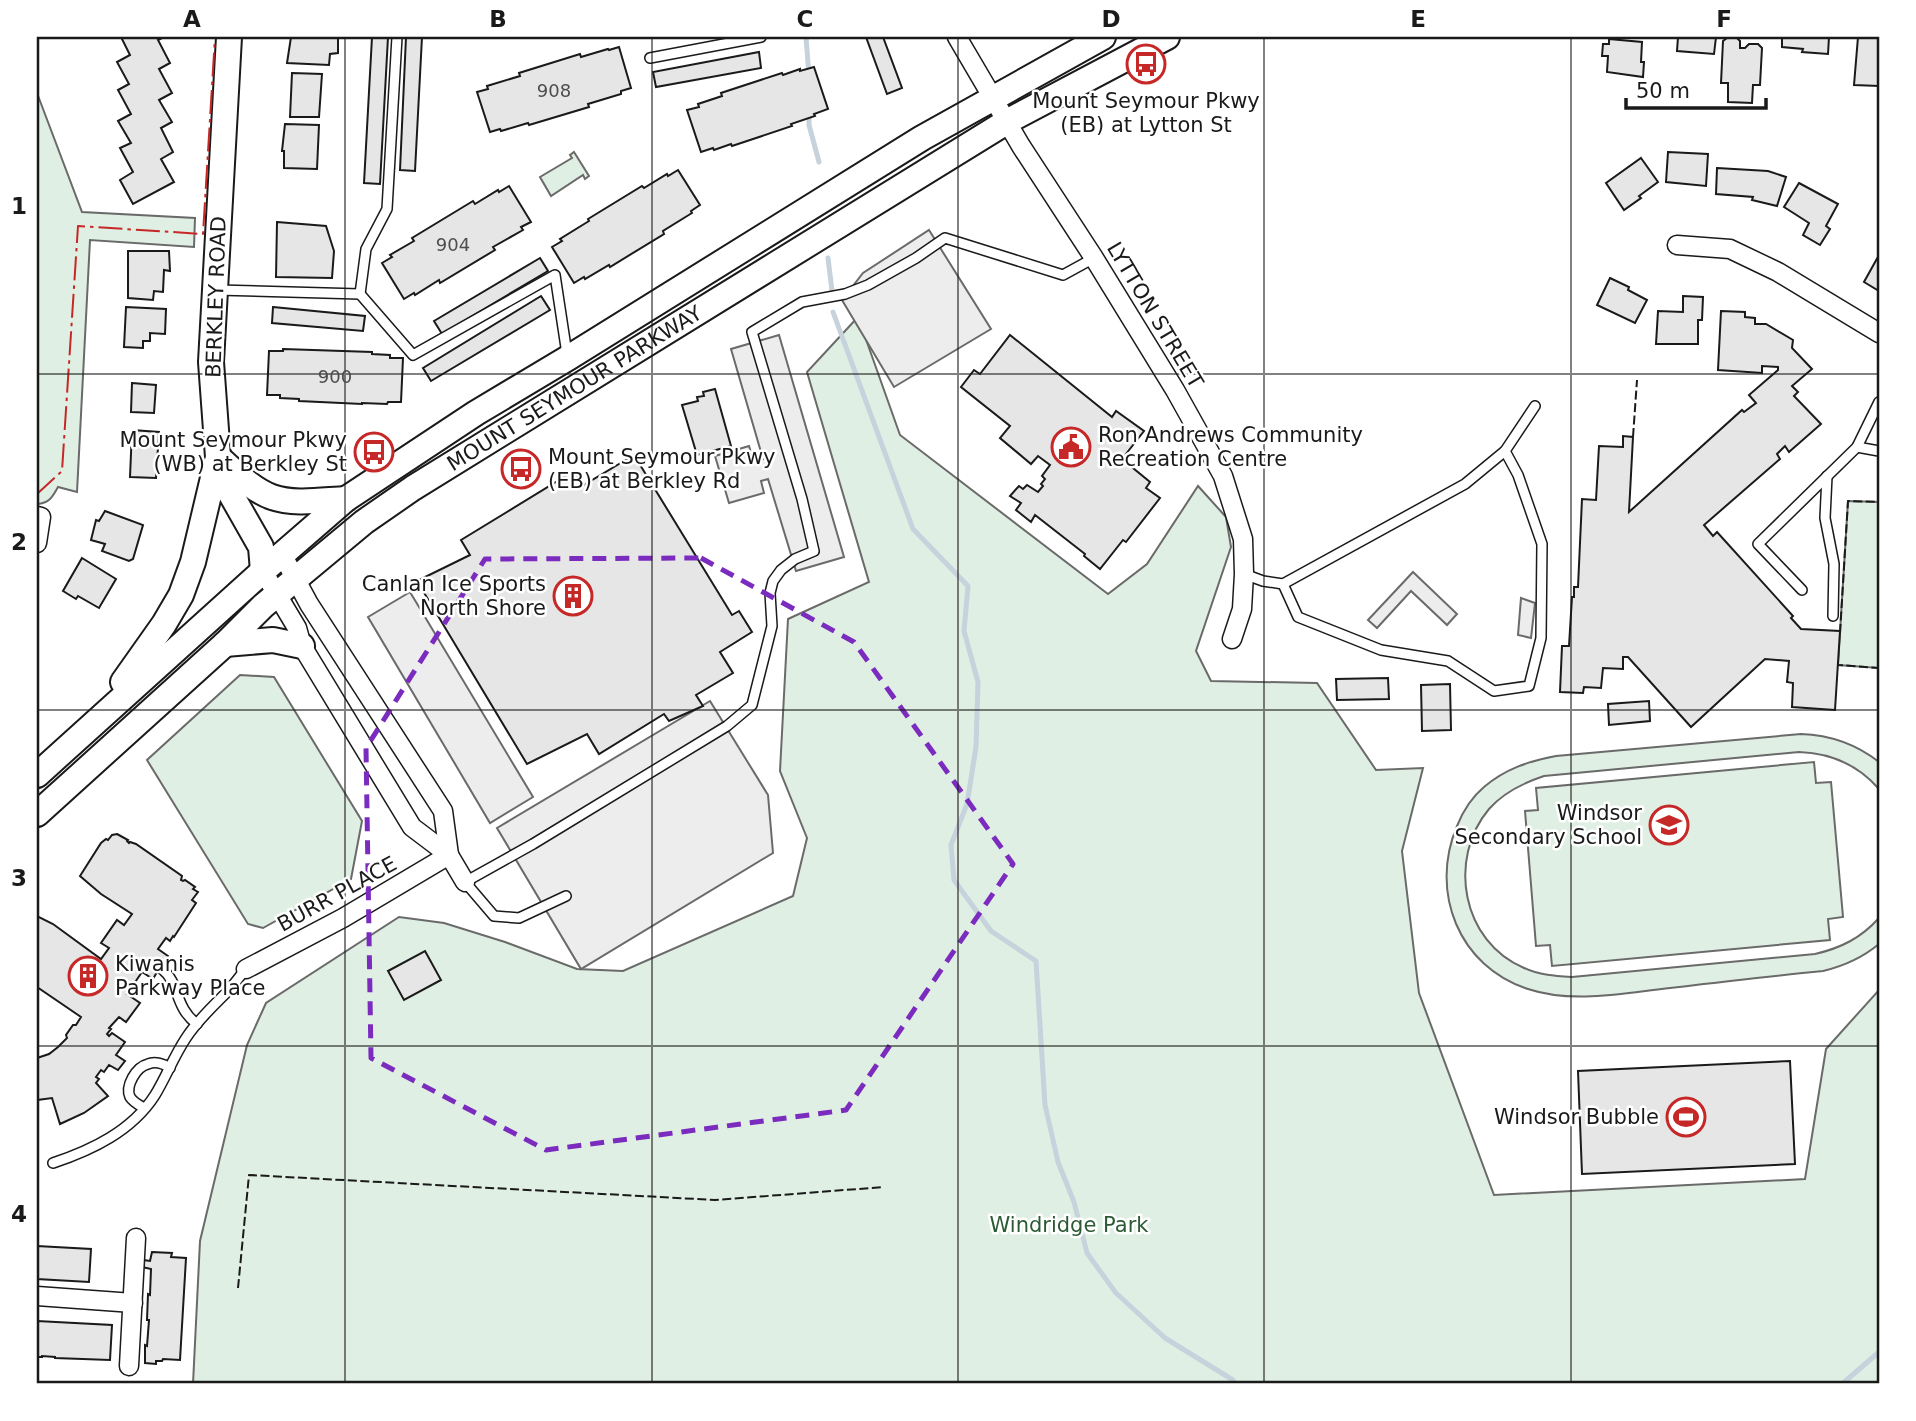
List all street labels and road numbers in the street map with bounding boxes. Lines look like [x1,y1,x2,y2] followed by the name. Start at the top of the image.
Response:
[201,216,231,378] street label: BERKLEY ROAD
[1102,238,1208,392] street label: LYTTON STREET
[443,301,706,476] street label: MOUNT SEYMOUR PARKWAY
[273,851,401,937] street label: BURR PLACE

